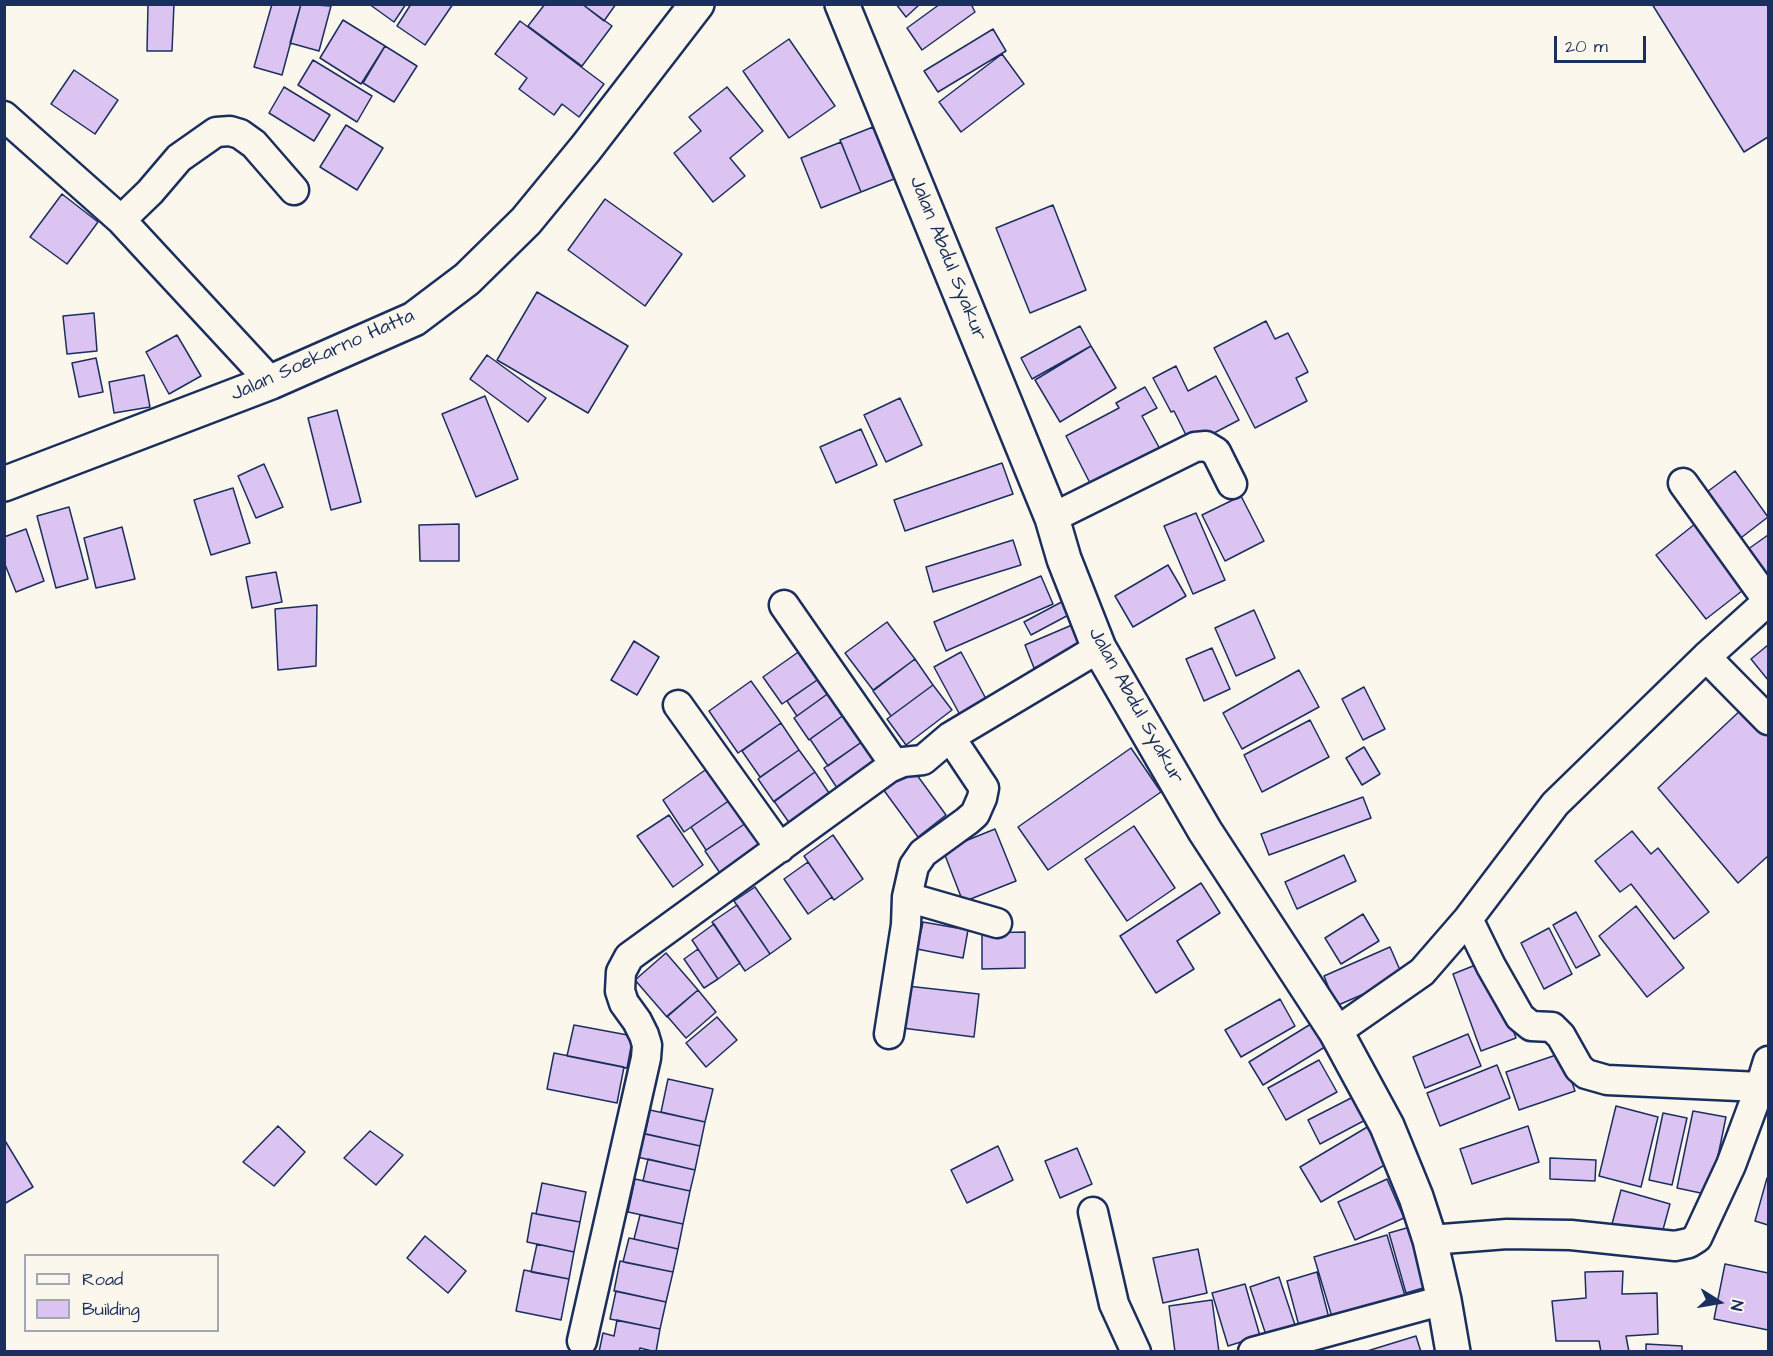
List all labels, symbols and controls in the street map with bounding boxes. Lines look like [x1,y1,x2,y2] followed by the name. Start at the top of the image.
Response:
[1557,24,1648,62] scale bar
[1565,34,1608,59] text: 20 m
[903,173,991,345] street label: Jalan Abdul Syakur
[227,305,419,407] street label: Jalan Soekarno Hatta
[1082,624,1188,788] street label: Jalan Abdul Syakur
[24,1254,219,1332] legend
[82,1267,123,1292] text: Road
[1689,1272,1749,1332] north arrow
[82,1297,140,1322] text: Building
[1725,1298,1748,1312] text: N

